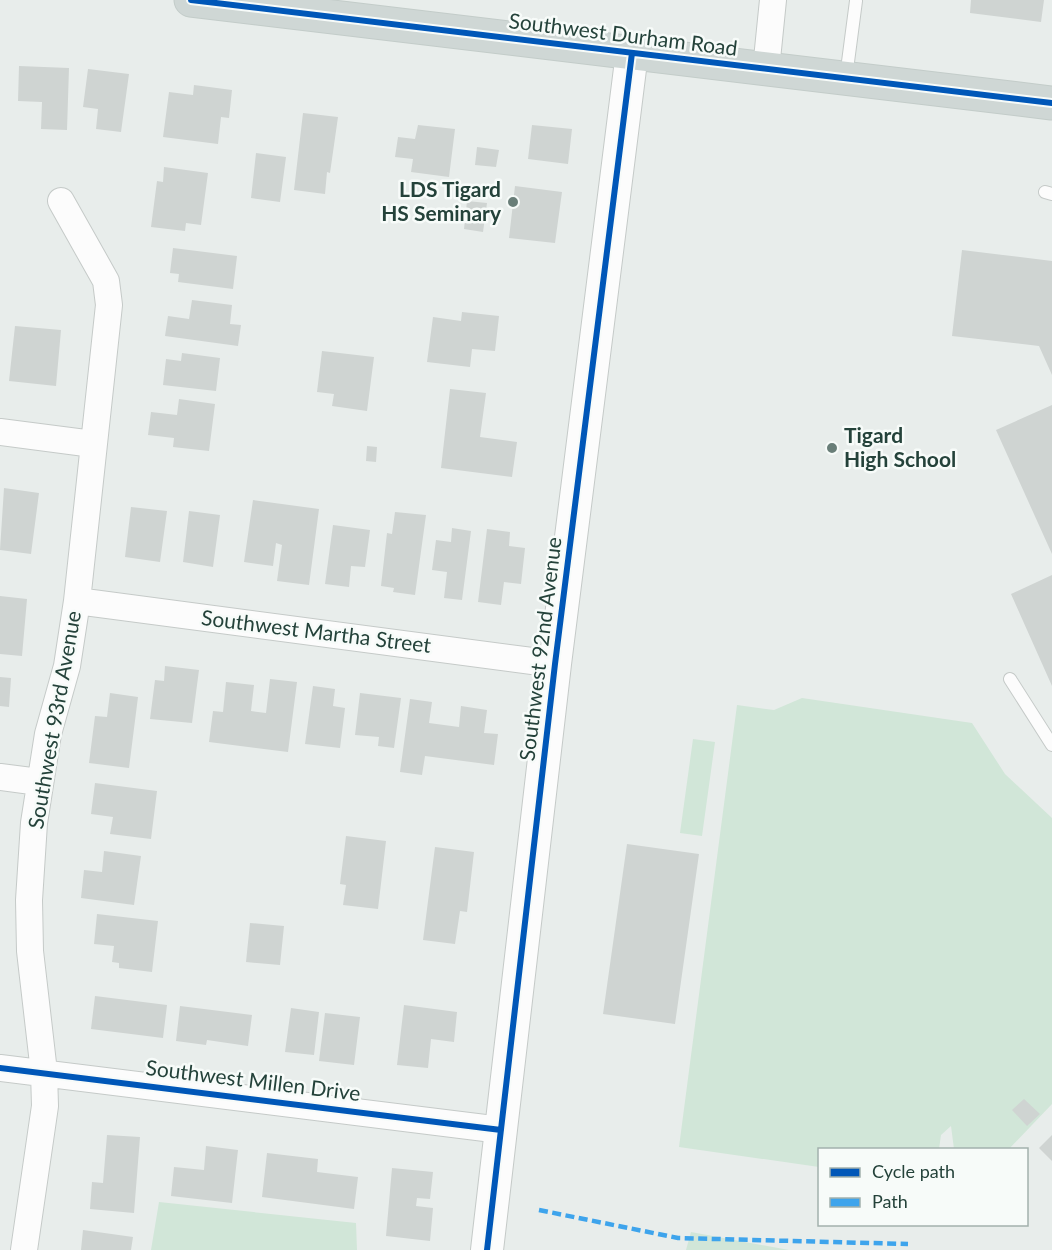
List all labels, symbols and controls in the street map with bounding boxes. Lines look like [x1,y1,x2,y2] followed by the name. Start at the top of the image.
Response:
[507,7,739,60] street label: Southwest Durham Road
[381,176,502,225] place label: LDS Tigard HS Seminary
[506,195,520,209] marker: LDS Tigard HS Seminary
[844,422,956,471] place label: Tigard High School
[825,441,839,455] marker: Tigard High School
[513,535,566,762] street label: Southwest 92nd Avenue
[200,604,433,657] street label: Southwest Martha Street
[22,609,85,831] street label: Southwest 93rd Avenue
[144,1054,362,1105] street label: Southwest Millen Drive
[818,1148,1028,1226] legend
[872,1160,955,1182] text: Cycle path
[872,1190,908,1212] text: Path

